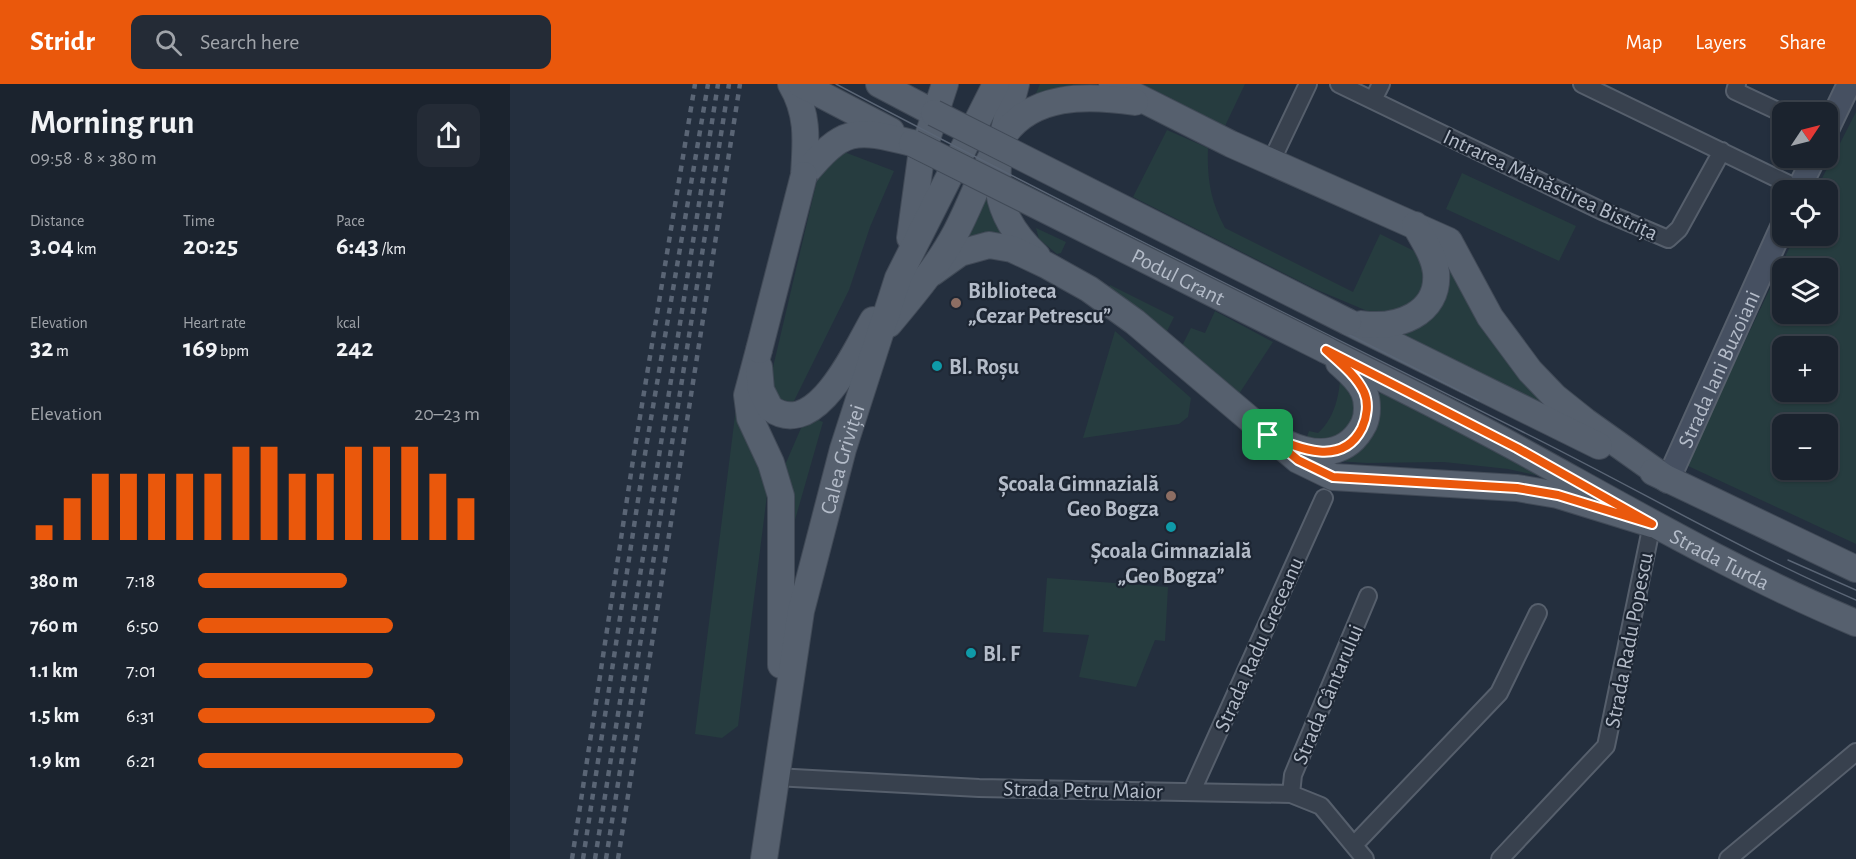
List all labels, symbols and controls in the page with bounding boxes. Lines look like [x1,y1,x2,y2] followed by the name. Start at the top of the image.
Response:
[131,15,551,69] search box
[152,26,185,59] icon: search
[30,28,95,56] text: Stridr
[200,31,299,53] text: Search here
[1626,32,1662,53] text: Map
[1695,32,1746,53] text: Layers
[1779,32,1826,53] text: Share
[1772,102,1838,168] north arrow
[1772,102,1838,480] map controls
[417,104,480,167] button: share
[30,107,194,140] text: Morning run
[1439,126,1661,246] street label: Intrarea Mănăstirea Bistrița
[30,148,157,168] text: 09:58 · 8 × 380 m
[1772,180,1838,246] button: locate
[30,213,84,229] text: Distance
[183,213,215,229] text: Time
[336,213,365,229] text: Pace
[30,233,74,259] text: 3.04
[183,233,238,259] text: 20:25
[336,233,379,259] text: 6:43
[74,241,97,257] text: km
[379,241,406,257] text: /km
[1128,245,1228,310] street label: Podul Grant
[1772,258,1838,324] button: layers
[968,280,1111,327] place label: Biblioteca „Cezar Petrescu”
[1674,287,1764,451] street label: Strada Iani Buzoiani
[949,296,963,310] marker: Biblioteca „Cezar Petrescu”
[30,315,88,331] text: Elevation
[183,315,246,331] text: Heart rate
[336,315,360,331] text: kcal
[30,335,53,361] text: 32
[183,335,217,361] text: 169
[336,335,374,361] text: 242
[1772,336,1838,402] button: +
[53,343,69,359] text: m
[217,343,249,359] text: bpm
[949,356,1019,381] place label: Bl. Roșu
[930,359,944,373] marker: Bl. Roșu
[817,402,869,517] street label: Calea Griviței
[30,404,102,424] text: Elevation
[414,404,480,424] text: 20–23 m
[1242,409,1293,460] pin
[1772,414,1838,480] button: −
[1251,418,1284,451] icon: arrive
[998,473,1159,520] place label: Școala Gimnazială Geo Bogza
[1164,489,1178,503] marker: Școala Gimnazială Geo Bogza
[1164,520,1178,534] marker: Școala Gimnazială „Geo Bogza”
[1666,525,1773,594] street label: Strada Turda
[1091,540,1252,587] place label: Școala Gimnazială „Geo Bogza”
[1601,551,1657,730] street label: Strada Radu Popescu
[1210,554,1307,735] street label: Strada Radu Greceanu
[30,571,78,591] text: 380 m
[126,571,155,591] text: 7:18
[30,616,78,636] text: 760 m
[126,616,159,636] text: 6:50
[1289,621,1367,768] street label: Strada Cântarului
[983,643,1021,665] place label: Bl. F
[964,646,978,660] marker: Bl. F
[30,661,78,681] text: 1.1 km
[126,661,156,681] text: 7:01
[30,706,79,726] text: 1.5 km
[126,706,155,726] text: 6:31
[30,751,81,771] text: 1.9 km
[126,751,156,771] text: 6:21
[1003,778,1163,802] street label: Strada Petru Maior

